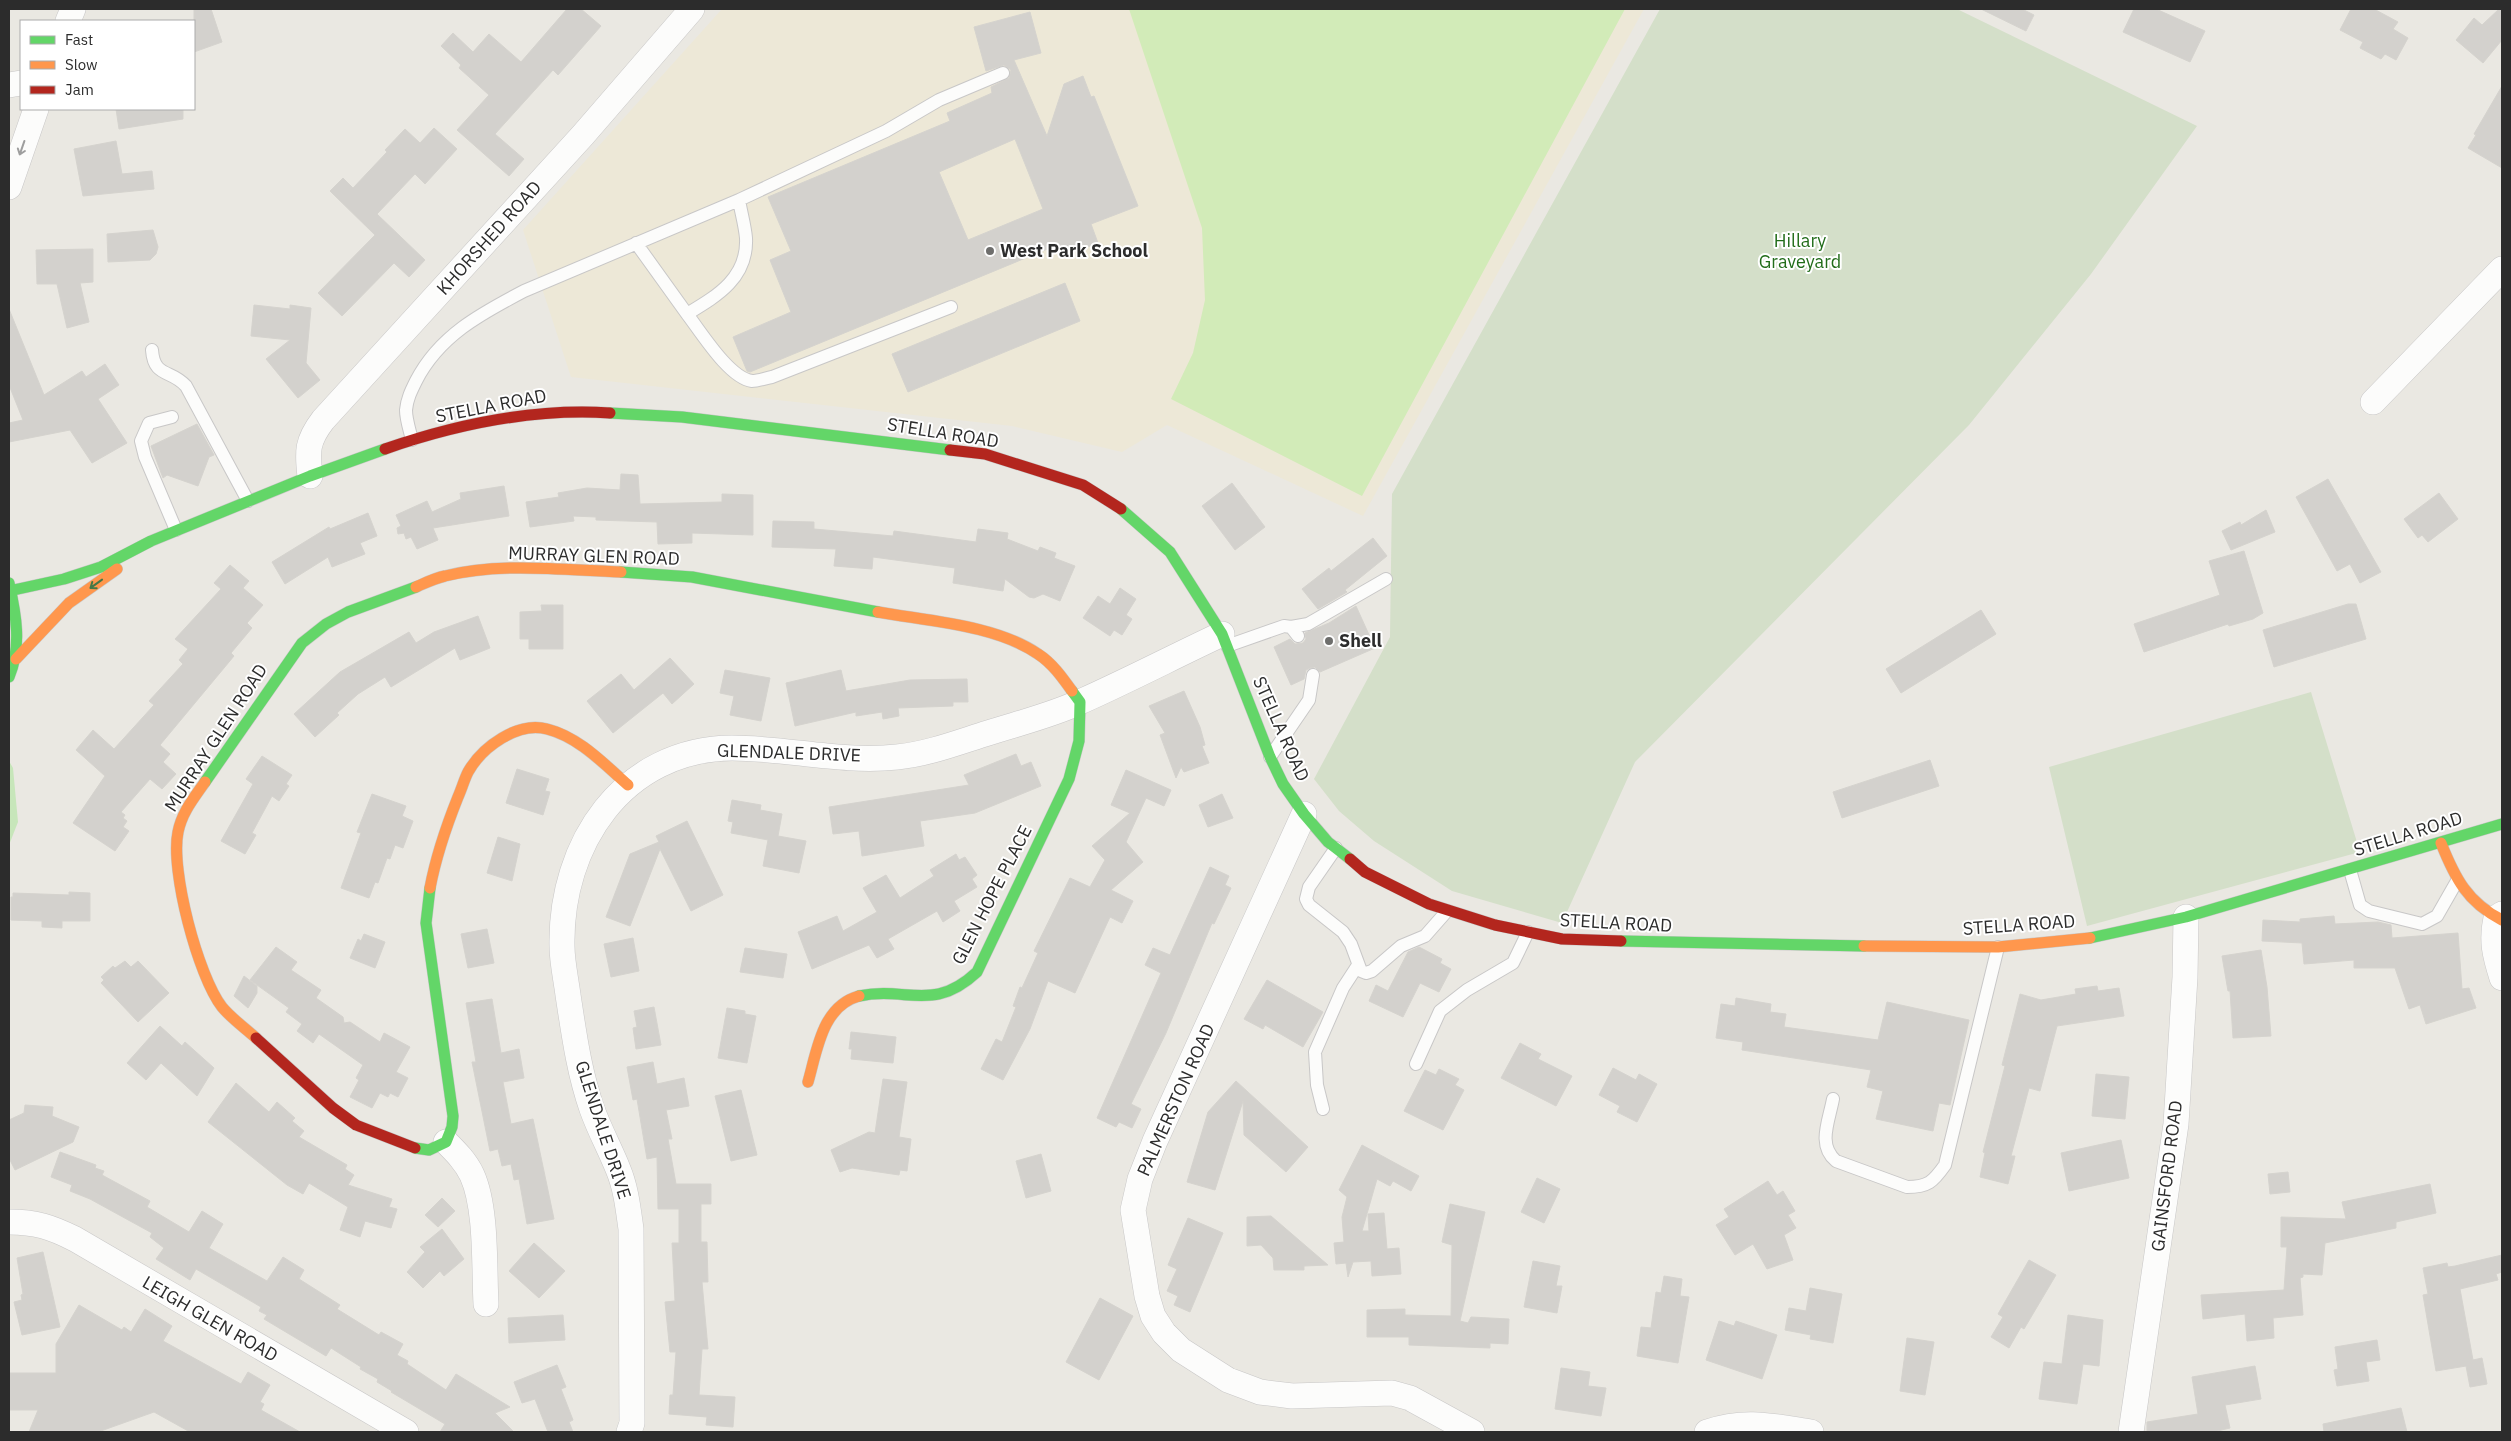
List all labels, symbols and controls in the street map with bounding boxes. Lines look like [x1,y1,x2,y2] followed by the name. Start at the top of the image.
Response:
[20,20,195,110] legend
[65,30,93,49] text: Fast
[65,55,98,74] text: Slow
[65,80,94,99] text: Jam
[17,140,26,155] one-way arrow
[431,176,546,300] street label: KHORSHED ROAD
[1759,229,1841,273] park label: Hillary Graveyard
[1000,239,1149,262] place label: West Park School
[984,245,996,257] marker: West Park School
[433,383,548,428] street label: STELLA ROAD
[886,412,1000,453] street label: STELLA ROAD
[508,541,680,570] street label: MURRAY GLEN ROAD
[90,579,104,589] one-way arrow
[1339,629,1382,652] place label: Shell
[1323,635,1335,647] marker: Shell
[159,659,272,816] street label: MURRAY GLEN ROAD
[1248,673,1315,785] street label: STELLA ROAD
[717,738,861,767] street label: GLENDALE DRIVE
[2351,806,2465,861] street label: STELLA ROAD
[947,821,1037,968] street label: GLEN HOPE PLACE
[1559,908,1673,937] street label: STELLA ROAD
[1962,909,2076,940] street label: STELLA ROAD
[1132,1020,1220,1180] street label: PALMERSTON ROAD
[570,1058,637,1202] street label: GLENDALE DRIVE
[2146,1099,2187,1253] street label: GAINSFORD ROAD
[138,1270,282,1367] street label: LEIGH GLEN ROAD

